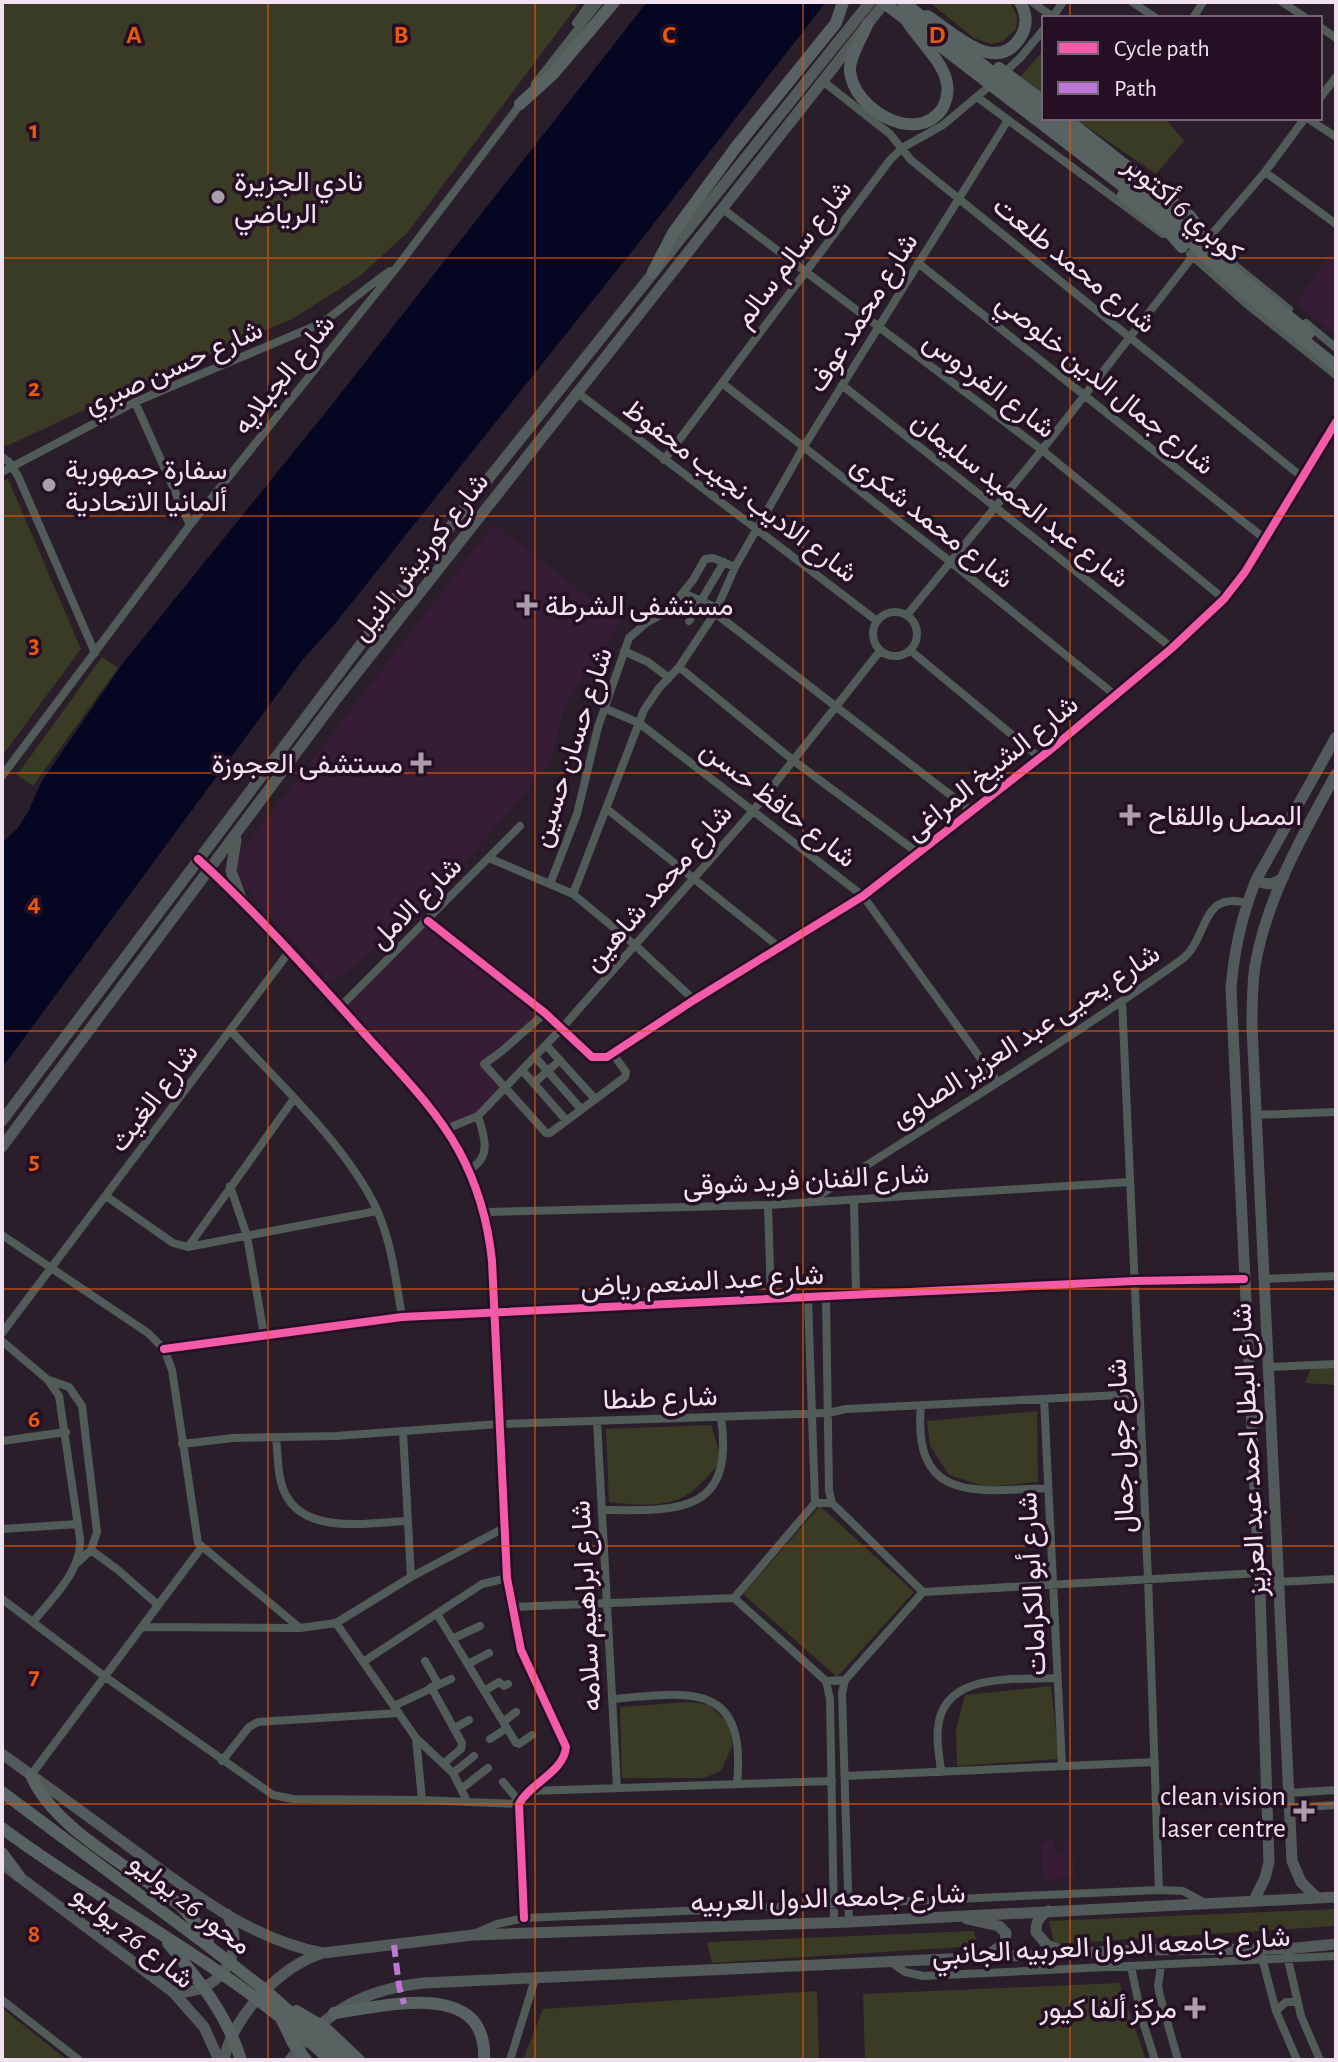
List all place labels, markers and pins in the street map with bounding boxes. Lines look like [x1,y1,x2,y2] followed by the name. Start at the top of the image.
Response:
[234,169,363,236] place label: نادي الجزيرة الرياضي
[209,188,227,206] marker: نادي الجزيرة الرياضي
[65,457,227,517] place label: سفارة جمهورية ألمانيا الاتحادية
[40,476,58,494] marker: سفارة جمهورية ألمانيا الاتحادية
[545,593,734,623] place label: مستشفى الشرطة
[516,594,538,616] marker: مستشفى الشرطة
[211,751,403,781] place label: مستشفى العجوزة
[410,752,432,774] marker: مستشفى العجوزة
[1148,803,1302,834] place label: المصل واللقاح
[1119,804,1141,826] marker: المصل واللقاح
[1160,1783,1286,1843] place label: clean vision laser centre
[1293,1800,1315,1822] marker: clean vision laser centre
[1038,1993,1177,2026] place label: مركز ألفا كيور
[1184,1997,1206,2019] marker: مركز ألفا كيور

